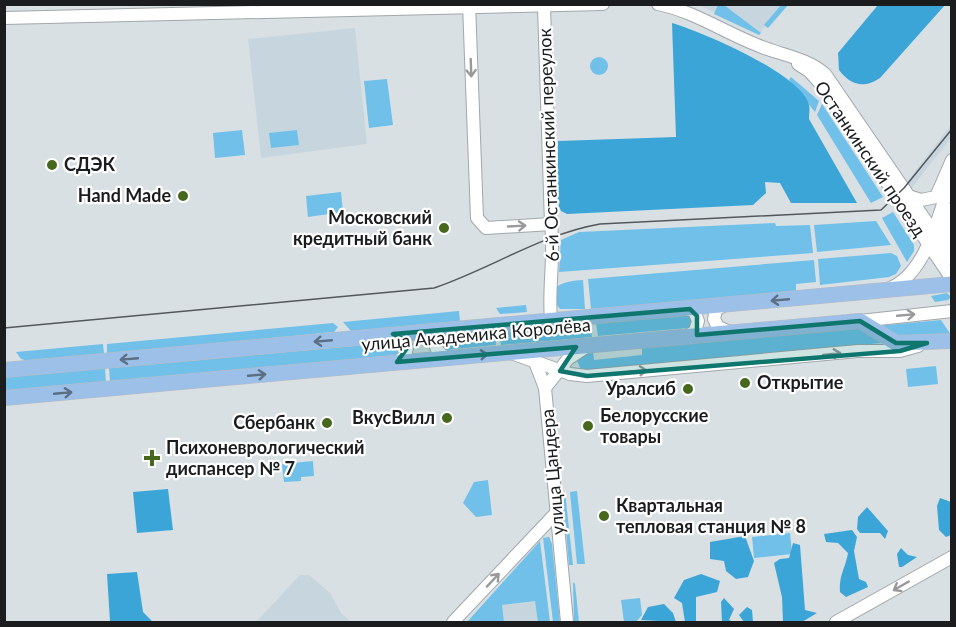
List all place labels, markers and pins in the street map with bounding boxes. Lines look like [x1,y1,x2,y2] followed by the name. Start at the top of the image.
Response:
[64,153,115,175] place label: СДЭК
[45,158,59,172] marker: СДЭК
[78,184,171,206] place label: Hand Made
[176,189,190,203] marker: Hand Made
[293,206,432,249] place label: Московский кредитный банк
[437,221,451,235] marker: Московский кредитный банк
[757,371,844,393] place label: Открытие
[738,376,752,390] marker: Открытие
[605,377,676,399] place label: Уралсиб
[681,382,695,396] marker: Уралсиб
[600,404,709,447] place label: Белорусские товары
[352,406,435,428] place label: ВкусВилл
[233,411,315,433] place label: Сбербанк
[440,411,454,425] marker: ВкусВилл
[320,416,334,430] marker: Сбербанк
[581,419,595,433] marker: Белорусские товары
[166,436,365,479] place label: Психоневрологический диспансер № 7
[143,449,161,467] marker: Психоневрологический диспансер № 7
[616,494,806,537] place label: Квартальная тепловая станция № 8
[597,509,611,523] marker: Квартальная тепловая станция № 8

